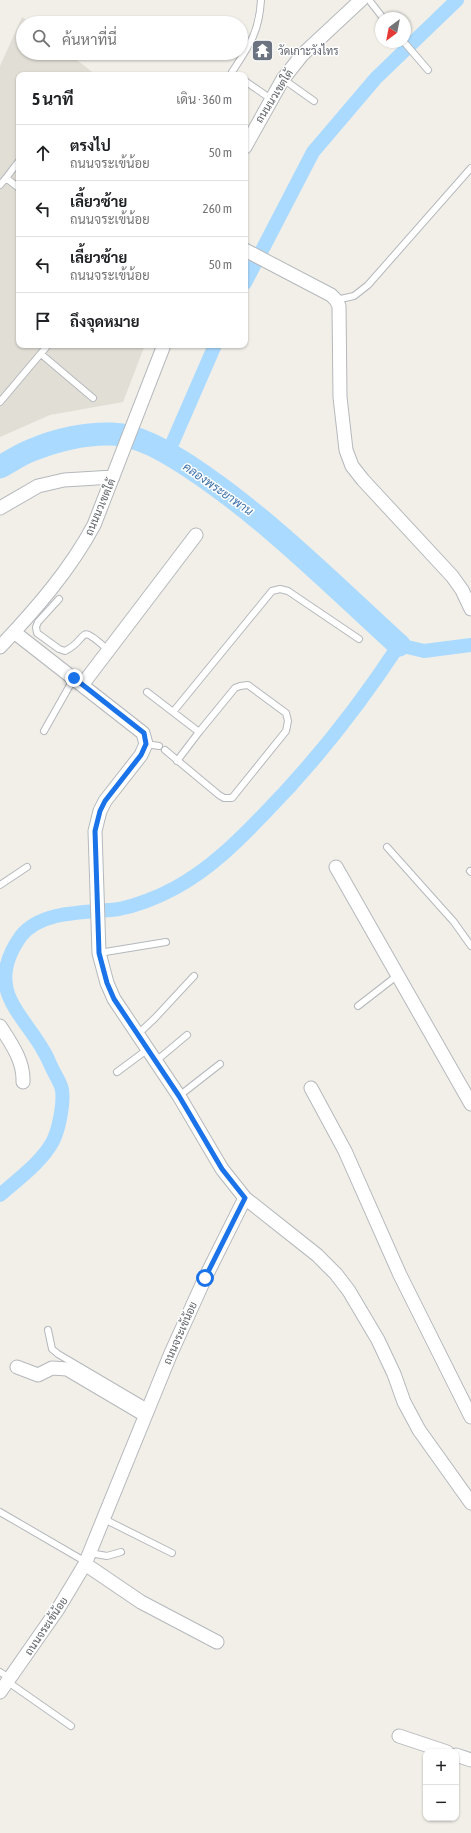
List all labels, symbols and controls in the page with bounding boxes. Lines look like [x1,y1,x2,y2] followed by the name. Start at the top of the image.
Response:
[375,12,411,48] north arrow
[16,16,248,60] search box
[30,27,52,49] icon: search
[62,31,117,48] text: ค้นหาที่นี่
[249,38,275,64] temple icon: วัดเกาะวังไทร
[278,43,339,57] place label: วัดเกาะวังไทร
[251,65,296,125] street label: ถนนนวเขตใต้
[32,89,74,109] text: 5 นาที
[176,92,232,107] text: เดิน · 360 m
[70,137,111,154] text: ตรงไป
[32,142,54,164] icon: ahead
[209,145,232,160] text: 50 m
[70,156,150,171] text: ถนนจระเข้น้อย
[70,193,127,210] text: เลี้ยวซ้าย
[32,198,54,220] icon: left
[203,201,232,216] text: 260 m
[70,212,150,227] text: ถนนจระเข้น้อย
[70,249,127,266] text: เลี้ยวซ้าย
[32,254,54,276] icon: left
[209,257,232,272] text: 50 m
[70,268,150,283] text: ถนนจระเข้น้อย
[32,310,54,332] icon: arrive
[70,313,140,330] text: ถึงจุดหมาย
[180,460,256,519] water label: คลองพระยาพาน
[81,475,118,537] street label: ถนนนวเขตใต้
[65,669,83,687] route end
[196,1269,214,1287] route start
[160,1299,199,1366] street label: ถนนจระเข้น้อย
[21,1594,70,1657] street label: ถนนจระเข้น้อย
[423,1749,459,1821] map controls
[423,1749,459,1785] button: +
[423,1785,459,1821] button: −

